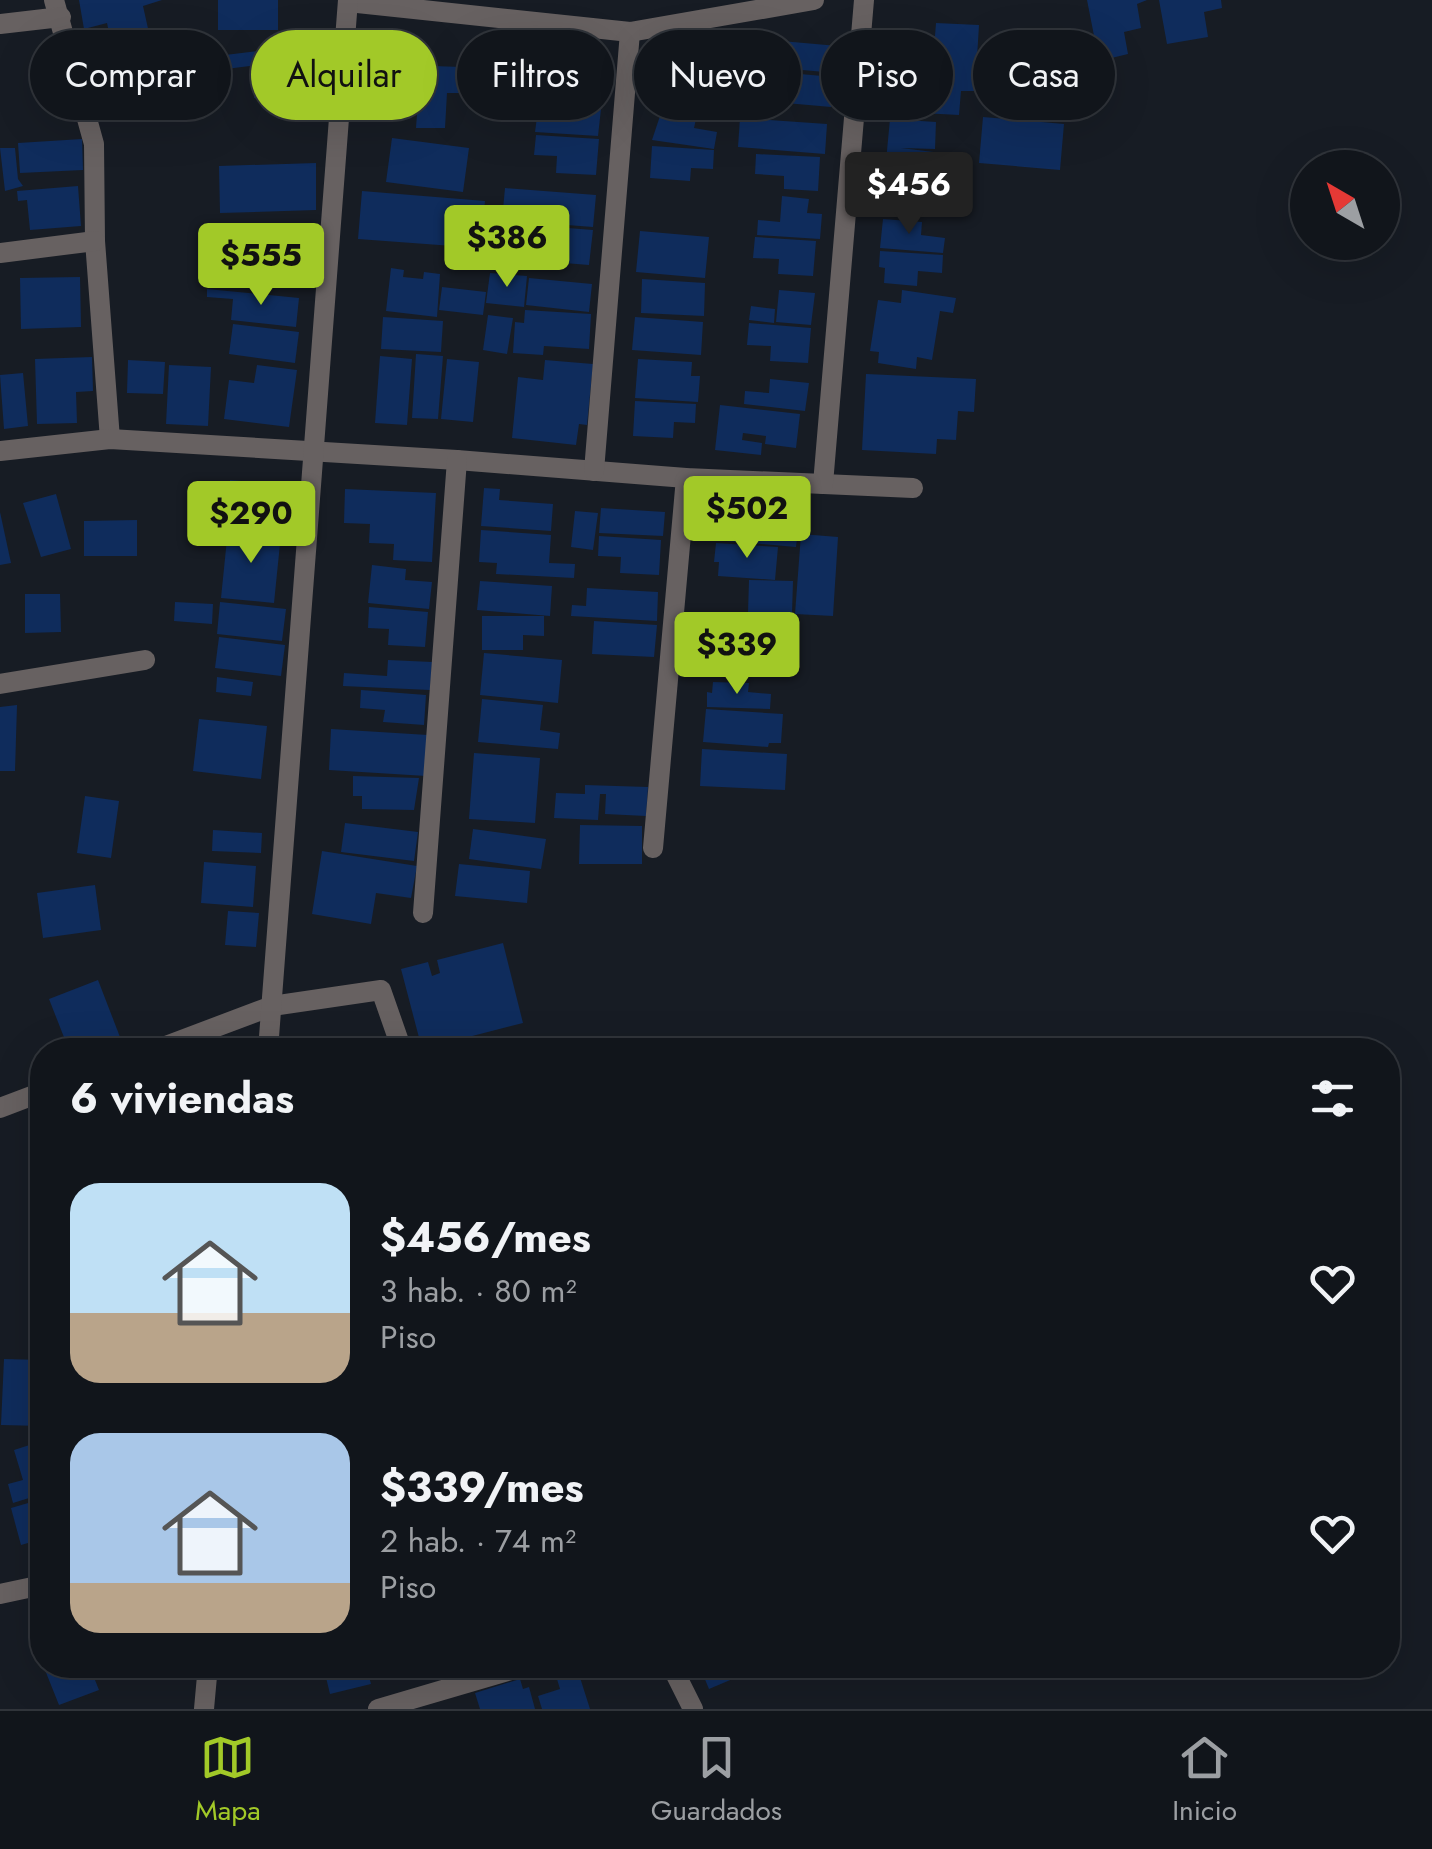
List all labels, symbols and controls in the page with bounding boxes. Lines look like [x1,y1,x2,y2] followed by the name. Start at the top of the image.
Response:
[30,30,231,120] chip: Comprar
[251,30,437,120] chip: Alquilar
[457,30,614,120] chip: Filtros
[634,30,801,120] chip: Nuevo
[821,30,953,120] chip: Piso
[973,30,1115,120] chip: Casa
[1290,150,1400,260] north arrow
[1290,150,1400,260] map controls
[850,152,968,237] pin: $456
[867,161,951,207] text: $456
[448,205,566,290] pin: $386
[466,214,548,260] text: $386
[202,223,320,308] pin: $555
[220,232,302,278] text: $555
[688,476,806,561] pin: $502
[192,481,310,566] pin: $290
[706,485,788,531] text: $502
[209,490,293,536] text: $290
[678,612,796,697] pin: $339
[696,621,778,667] text: $339
[70,1068,294,1129] text: 6 viviendas
[1305,1071,1360,1126] icon: filters
[380,1207,591,1268] text: $456/mes
[150,1223,270,1343] icon: home
[1305,1256,1360,1311] icon: heart
[380,1268,577,1314] text: 3 hab. · 80 m²
[380,1314,436,1360] text: Piso
[380,1457,584,1518] text: $339/mes
[150,1473,270,1593] icon: home
[1305,1506,1360,1561] icon: heart
[380,1518,576,1564] text: 2 hab. · 74 m²
[380,1564,436,1610] text: Piso
[195,1730,261,1831] tab: Mapa
[651,1730,782,1831] tab: Guardados
[1172,1730,1237,1831] tab: Inicio

